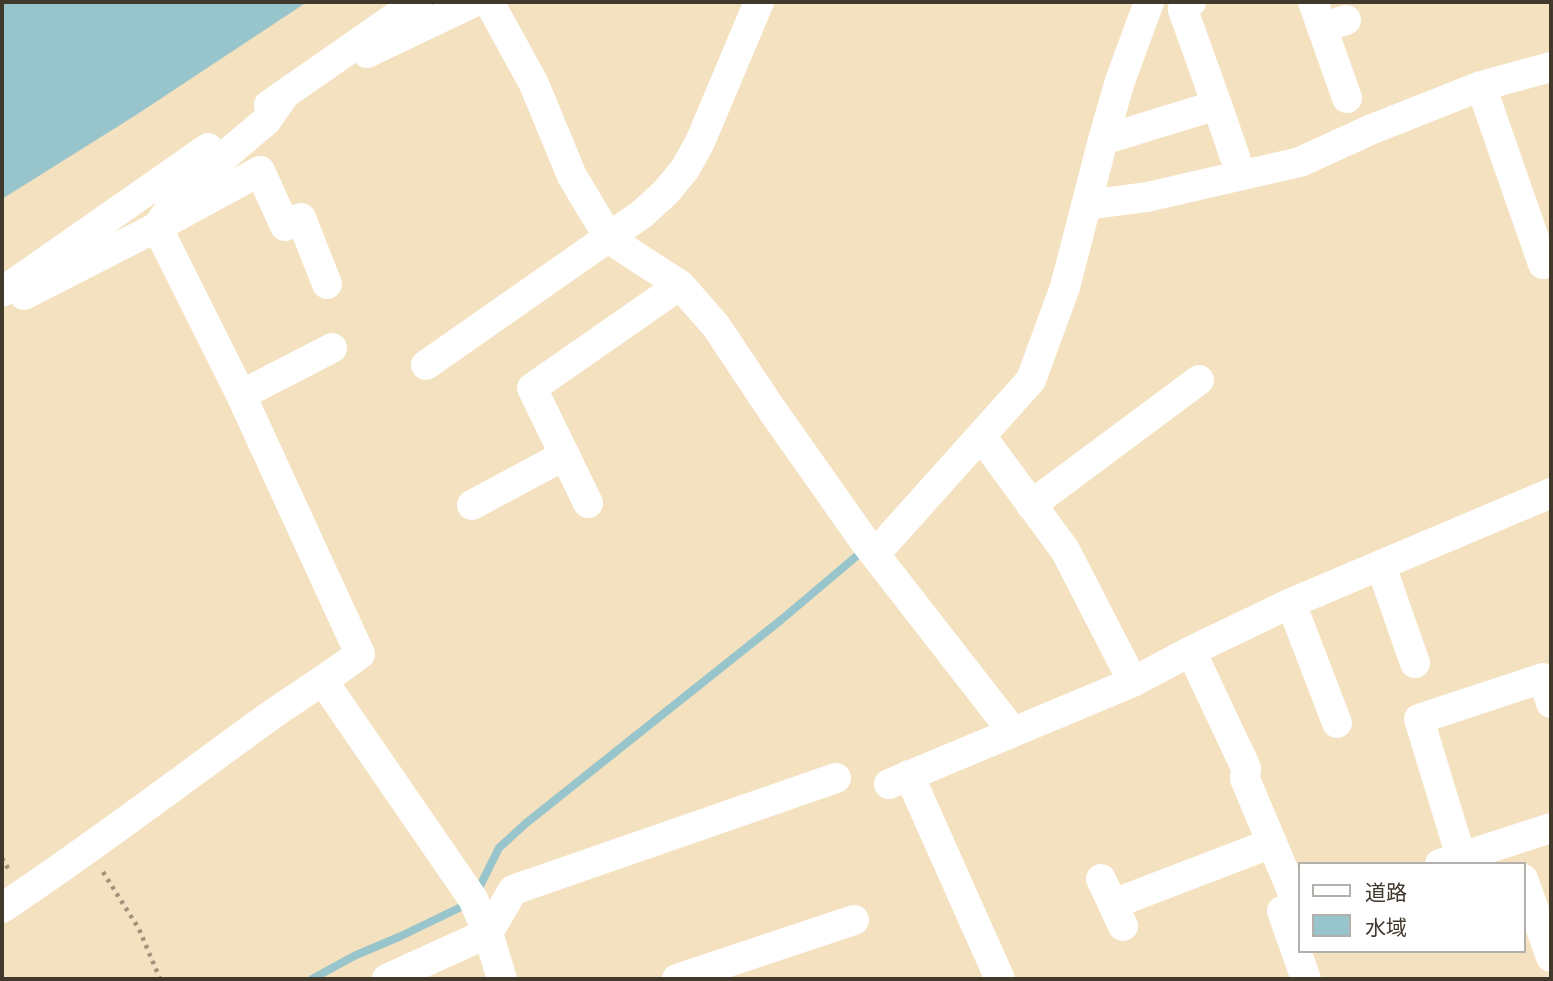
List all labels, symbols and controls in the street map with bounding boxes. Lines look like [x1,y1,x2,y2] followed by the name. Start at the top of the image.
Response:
[1298,862,1525,953] legend
[1365,883,1407,904] text: 道路
[1365,918,1407,939] text: 水域

